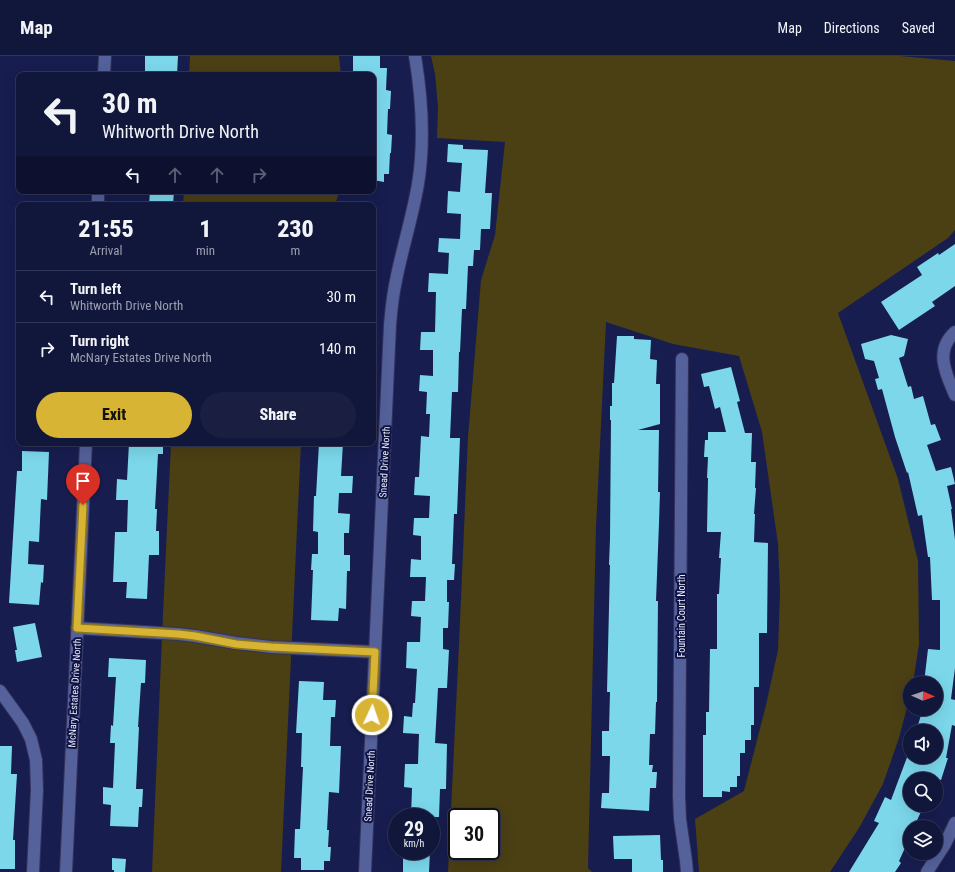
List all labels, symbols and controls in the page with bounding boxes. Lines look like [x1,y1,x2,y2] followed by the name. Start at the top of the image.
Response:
[20,16,53,39] text: Map
[778,20,802,36] text: Map
[824,20,880,36] text: Directions
[902,20,935,36] text: Saved
[102,87,158,120] text: 30 m
[36,88,88,140] icon: left
[102,121,259,142] text: Whitworth Drive North
[122,164,144,186] icon: left
[164,164,186,186] icon: ahead
[206,164,228,186] icon: ahead
[248,164,270,186] icon: right
[78,215,134,243] text: 21:55
[199,215,212,243] text: 1
[277,215,314,243] text: 230
[89,243,123,258] text: Arrival
[196,243,215,258] text: min
[291,243,300,258] text: m
[70,280,121,298] text: Turn left
[36,286,58,308] icon: left
[326,288,356,306] text: 30 m
[70,298,183,313] text: Whitworth Drive North
[70,332,129,350] text: Turn right
[36,338,58,360] icon: right
[319,340,356,358] text: 140 m
[70,350,212,365] text: McNary Estates Drive North
[36,392,192,438] button: Exit
[200,392,356,438] button: Share
[377,426,392,498] street label: Snead Drive North
[66,464,100,505] pin
[72,470,94,492] icon: arrive
[676,574,687,657] street label: Fountain Court North
[66,638,83,748] street label: McNary Estates Drive North
[903,676,943,716] north arrow
[903,676,943,860] map controls
[351,694,393,736] position arrow
[903,724,943,764] button: sound
[362,750,377,822] street label: Snead Drive North
[903,772,943,812] button: search
[448,808,500,860] speed limit sign: 30
[404,817,424,841] text: 29
[903,820,943,860] button: layers
[404,838,424,849] text: km/h

